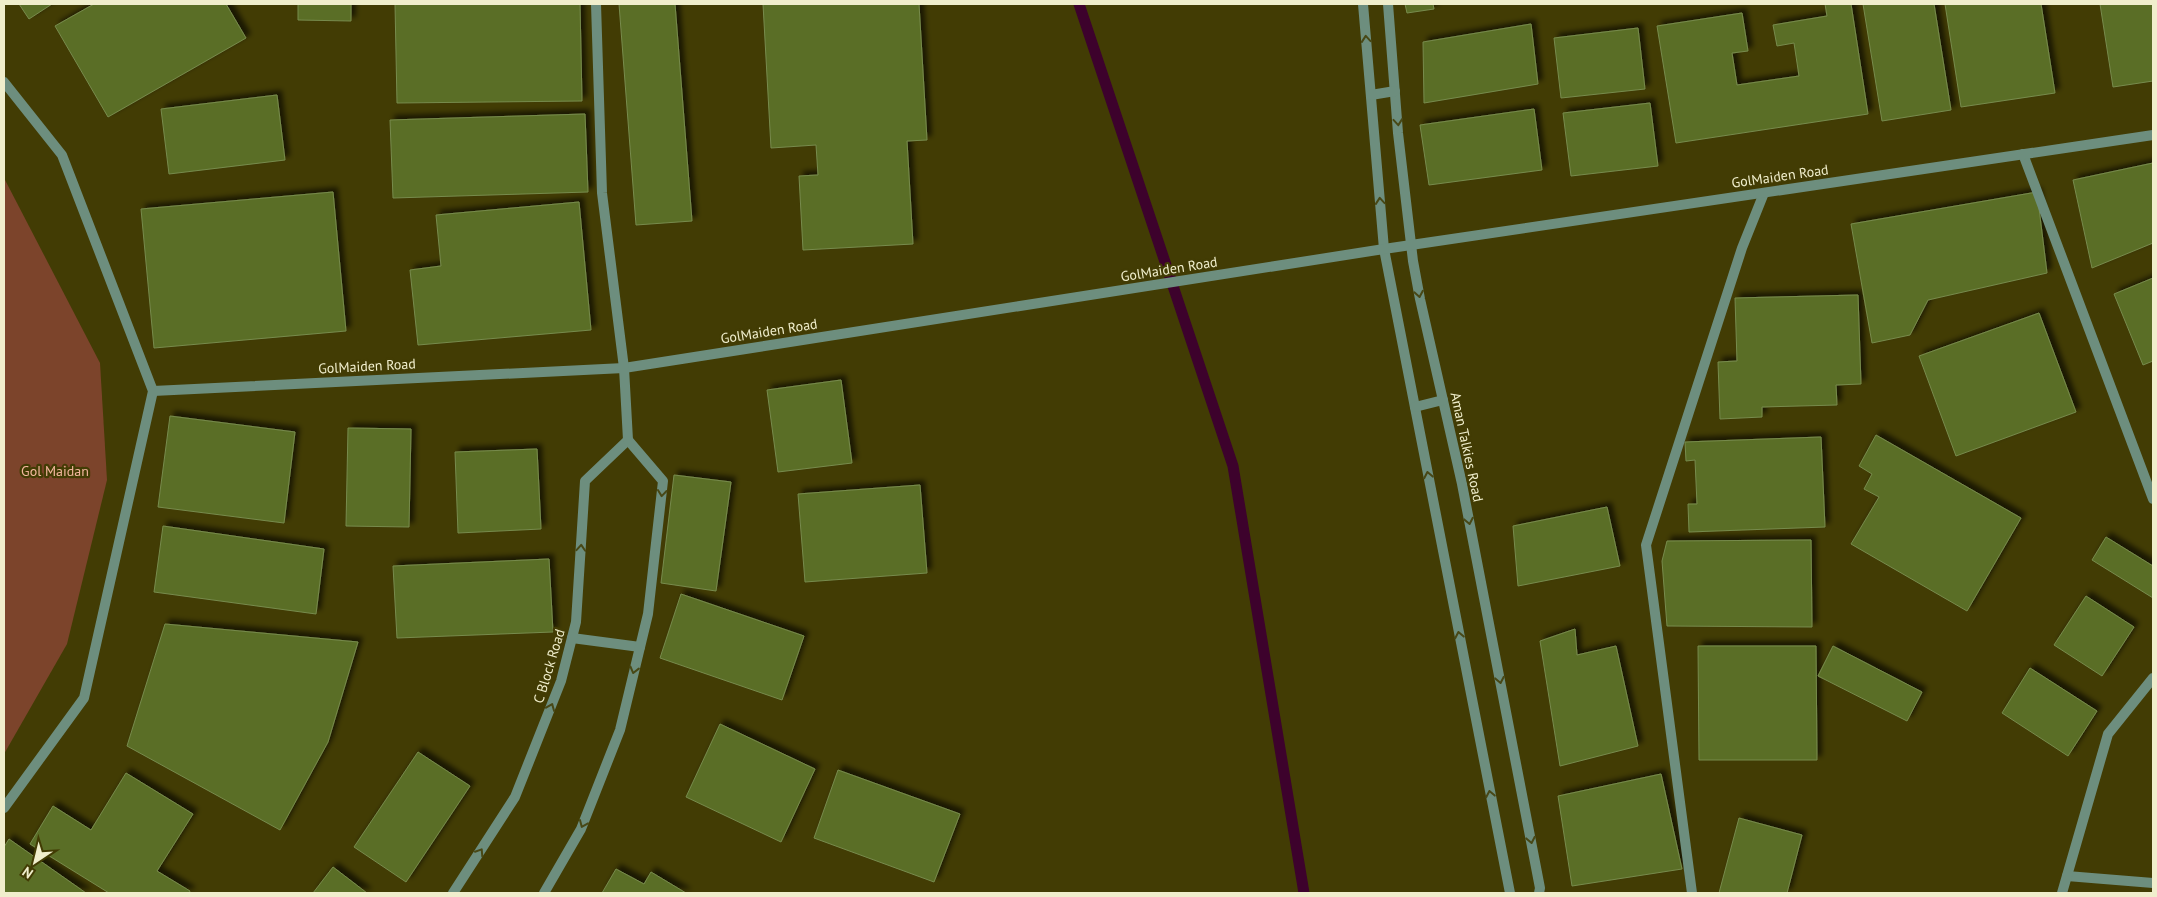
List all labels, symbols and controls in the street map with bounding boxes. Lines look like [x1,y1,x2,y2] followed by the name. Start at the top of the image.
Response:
[1361,34,1372,42] one-way arrow
[1392,118,1403,126] one-way arrow
[1730,160,1830,192] street label: GolMaiden Road
[1375,196,1386,204] one-way arrow
[1119,252,1219,286] street label: GolMaiden Road
[1414,289,1424,298] one-way arrow
[719,314,819,348] street label: GolMaiden Road
[318,354,416,378] street label: GolMaiden Road
[1447,391,1487,503] street label: Aman Talkies Road
[21,462,89,480] park label: Gol Maidan
[1423,471,1434,480] one-way arrow
[657,489,668,497] one-way arrow
[1463,516,1474,525] one-way arrow
[575,544,586,552] one-way arrow
[529,627,569,705] street label: C Block Road
[1455,630,1465,639] one-way arrow
[630,666,640,674] one-way arrow
[1494,676,1505,685] one-way arrow
[545,703,555,712] one-way arrow
[1486,790,1496,799] one-way arrow
[578,819,589,828] one-way arrow
[1525,835,1535,844] one-way arrow
[10,837,60,887] north arrow
[473,849,483,858] one-way arrow
[19,863,36,883] text: N

